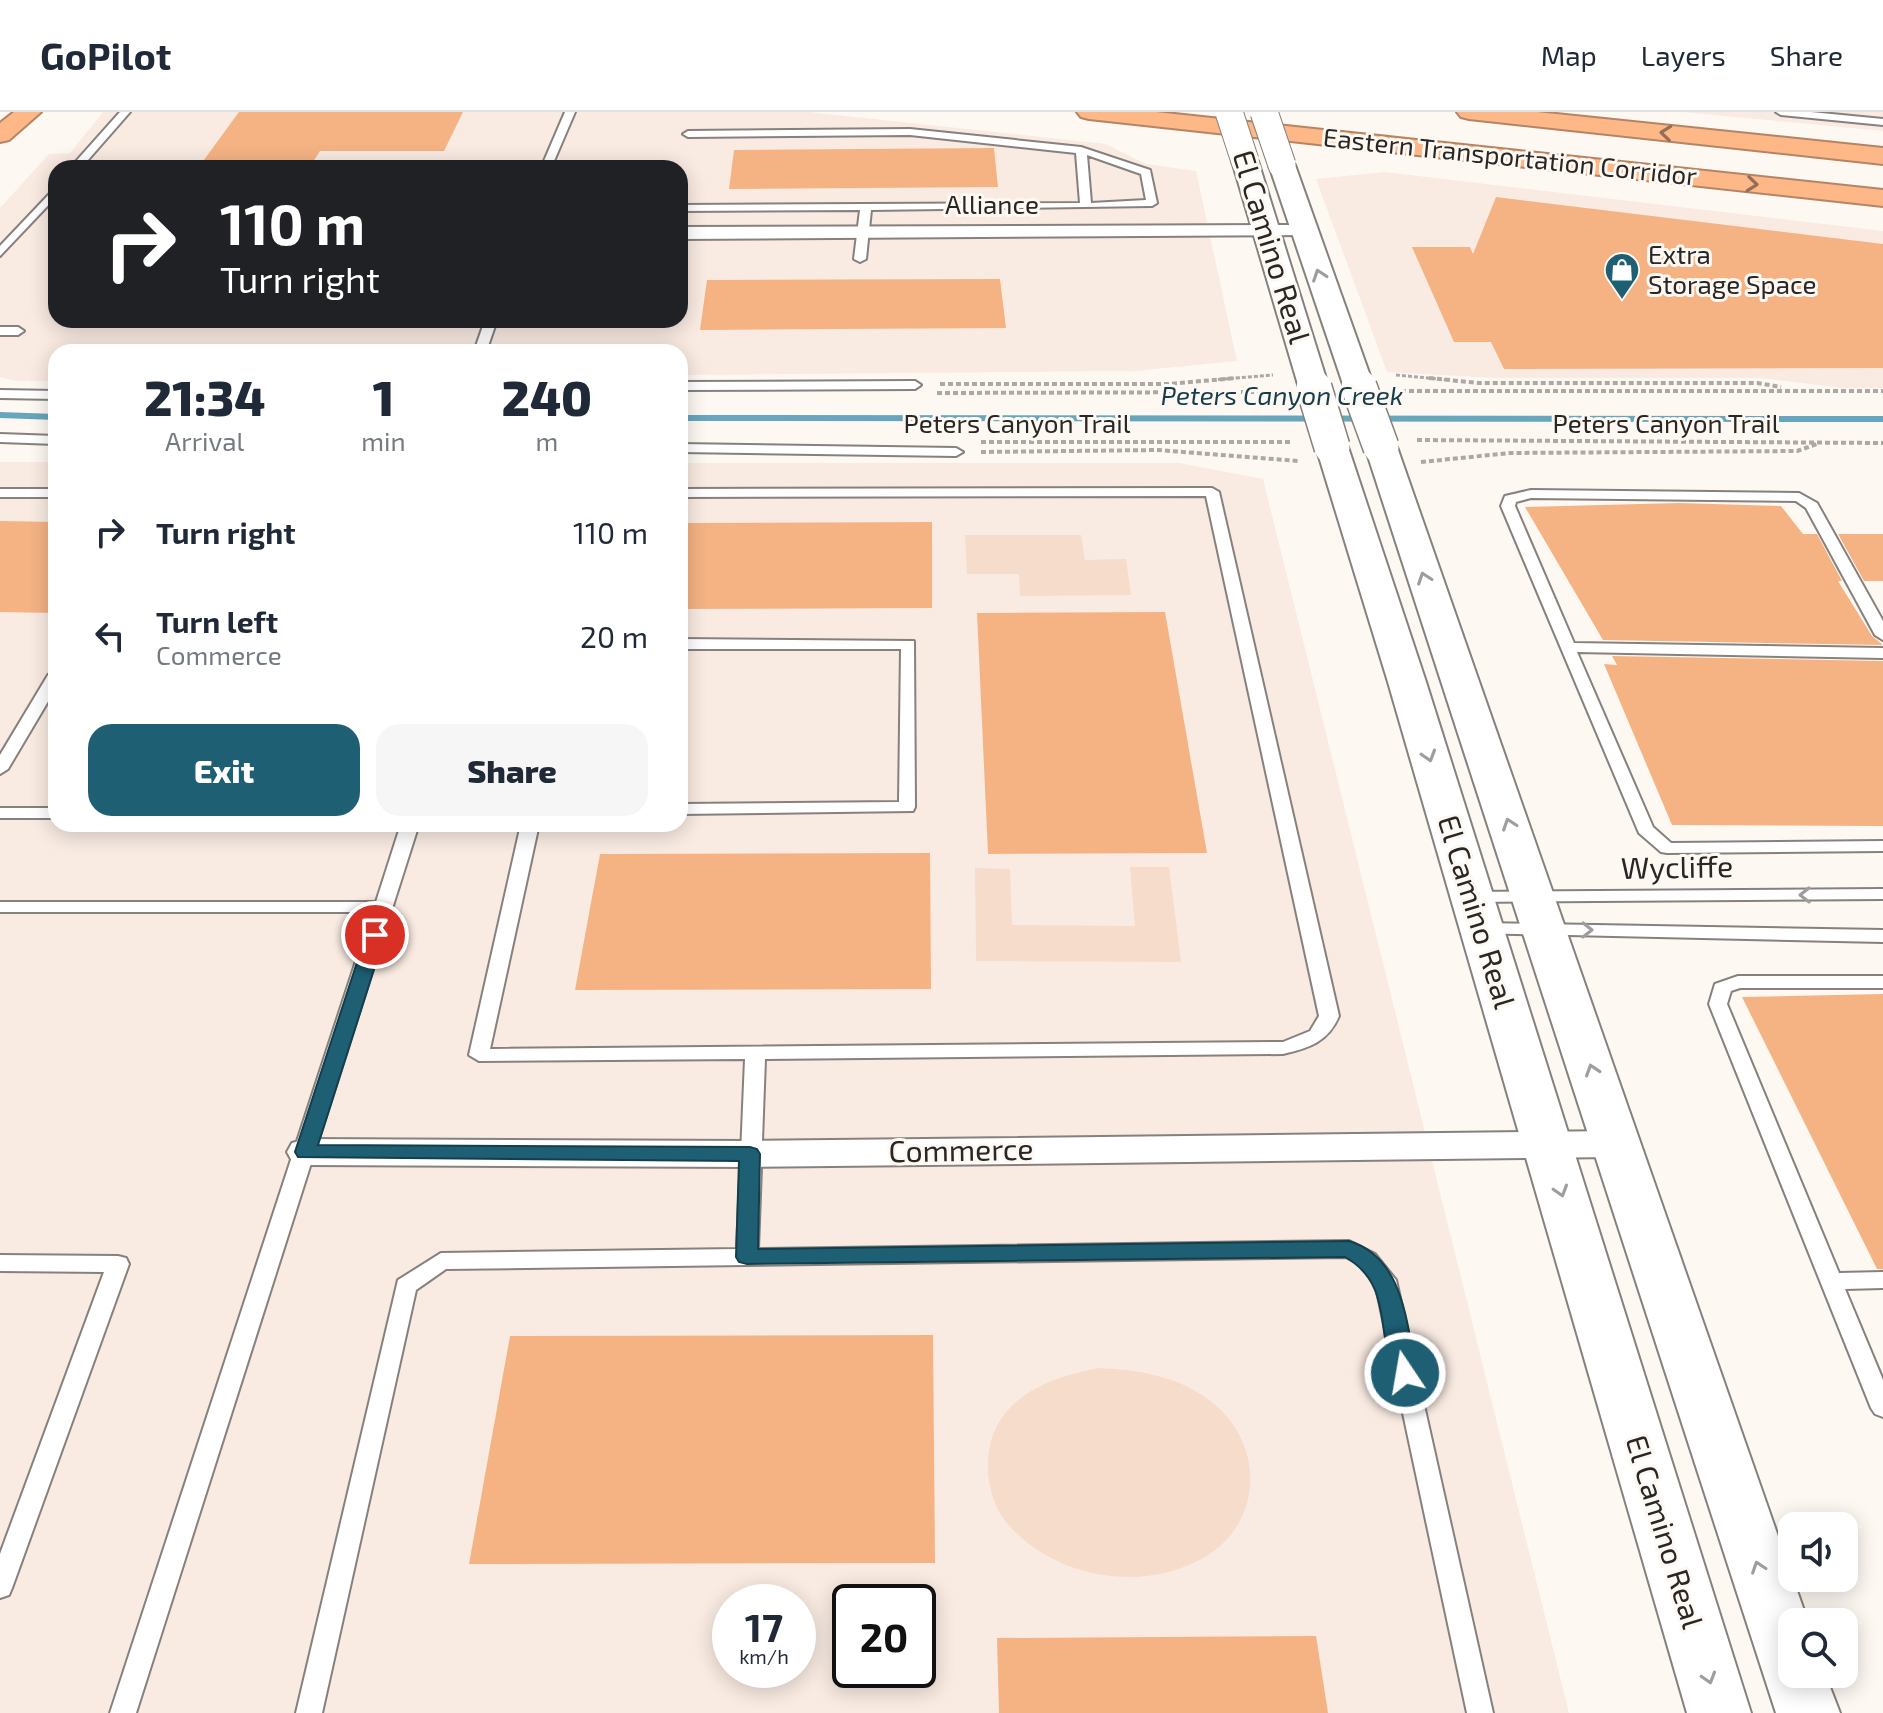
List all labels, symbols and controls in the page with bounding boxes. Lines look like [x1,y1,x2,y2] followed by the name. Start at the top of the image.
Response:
[40,32,171,78] text: GoPilot
[1541,38,1597,72] text: Map
[1641,38,1726,72] text: Layers
[1770,38,1843,72] text: Share
[1322,120,1699,191] street label: Eastern Transportation Corridor
[1659,125,1672,142] one-way arrow
[1226,146,1319,347] street label: El Camino Real
[1745,175,1758,192] one-way arrow
[945,188,1039,219] street label: Alliance
[220,189,365,256] text: 110 m
[88,192,192,296] icon: right
[1648,238,1816,299] place label: Extra Storage Space
[1603,251,1641,301] shop icon: Extra Storage Space
[220,257,380,300] text: Turn right
[1312,269,1328,283] one-way arrow
[144,368,265,426] text: 21:34
[373,368,394,426] text: 1
[502,368,592,426] text: 240
[1161,379,1403,411] water label: Peters Canyon Creek
[904,407,1131,438] street label: Peters Canyon Trail
[1553,407,1780,438] street label: Peters Canyon Trail
[165,425,244,456] text: Arrival
[361,425,406,456] text: min
[535,425,558,456] text: m
[88,510,132,554] icon: right
[156,514,296,550] text: Turn right
[573,514,648,550] text: 110 m
[1418,572,1434,586] one-way arrow
[156,603,278,639] text: Turn left
[88,614,132,658] icon: left
[580,618,648,654] text: 20 m
[156,639,282,670] text: Commerce
[88,724,360,816] button: Exit
[376,724,648,816] button: Share
[1420,749,1436,763] one-way arrow
[1431,811,1524,1012] street label: El Camino Real
[1502,818,1519,832] one-way arrow
[1620,847,1733,885] street label: Wycliffe
[1798,886,1811,904] one-way arrow
[341,901,409,969] pin
[353,913,397,957] icon: arrive
[1581,921,1594,939] one-way arrow
[1585,1064,1601,1078] one-way arrow
[888,1130,1034,1168] street label: Commerce
[1552,1183,1568,1197] one-way arrow
[1363,1331,1447,1415] position arrow
[1619,1431,1712,1632] street label: El Camino Real
[1778,1512,1858,1688] map controls
[1778,1512,1858,1592] button: sound
[1751,1560,1767,1574] one-way arrow
[832,1584,936,1688] speed limit sign: 20
[745,1602,783,1650] text: 17
[1778,1608,1858,1688] button: search
[739,1644,789,1668] text: km/h
[1699,1670,1715,1684] one-way arrow

